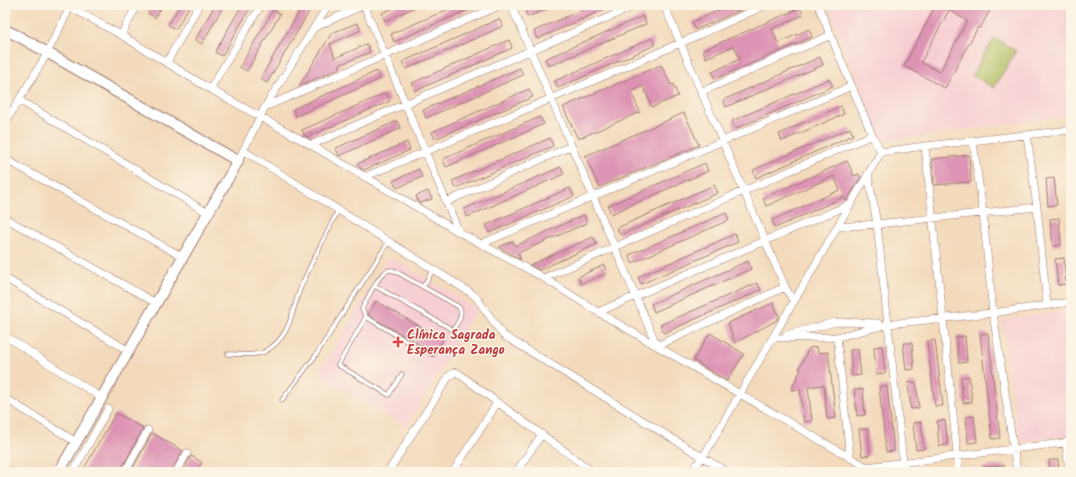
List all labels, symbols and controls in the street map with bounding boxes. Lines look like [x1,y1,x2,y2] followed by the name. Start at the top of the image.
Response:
[407,325,505,361] place label: Clínica Sagrada Esperança Zango
[392,336,404,348] marker: Clínica Sagrada Esperança Zango

